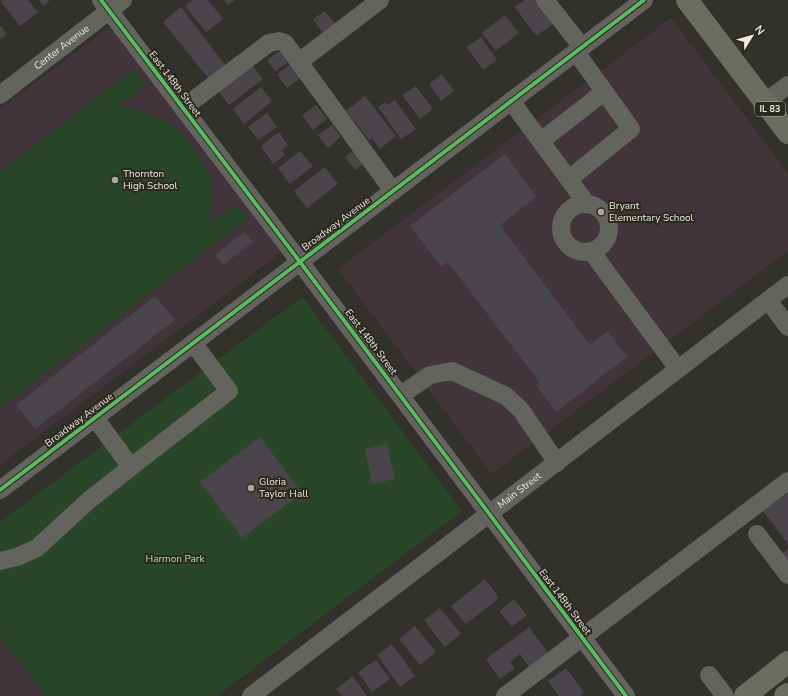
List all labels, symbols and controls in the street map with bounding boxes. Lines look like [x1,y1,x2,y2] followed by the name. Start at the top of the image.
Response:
[732,16,772,56] north arrow
[31,21,92,73] street label: Center Avenue
[751,22,768,38] text: N
[146,48,205,120] street label: East 148th Street
[755,102,785,116] road number: IL 83
[123,167,178,193] place label: Thornton High School
[110,175,120,185] marker: Thornton High School
[299,194,373,254] street label: Broadway Avenue
[609,199,694,225] place label: Bryant Elementary School
[596,207,606,217] marker: Bryant Elementary School
[342,306,401,378] street label: East 148th Street
[42,390,116,450] street label: Broadway Avenue
[495,469,545,512] street label: Main Street
[259,475,308,501] place label: Gloria Taylor Hall
[246,483,256,493] marker: Gloria Taylor Hall
[146,552,205,566] park label: Harmon Park
[536,566,595,638] street label: East 148th Street

